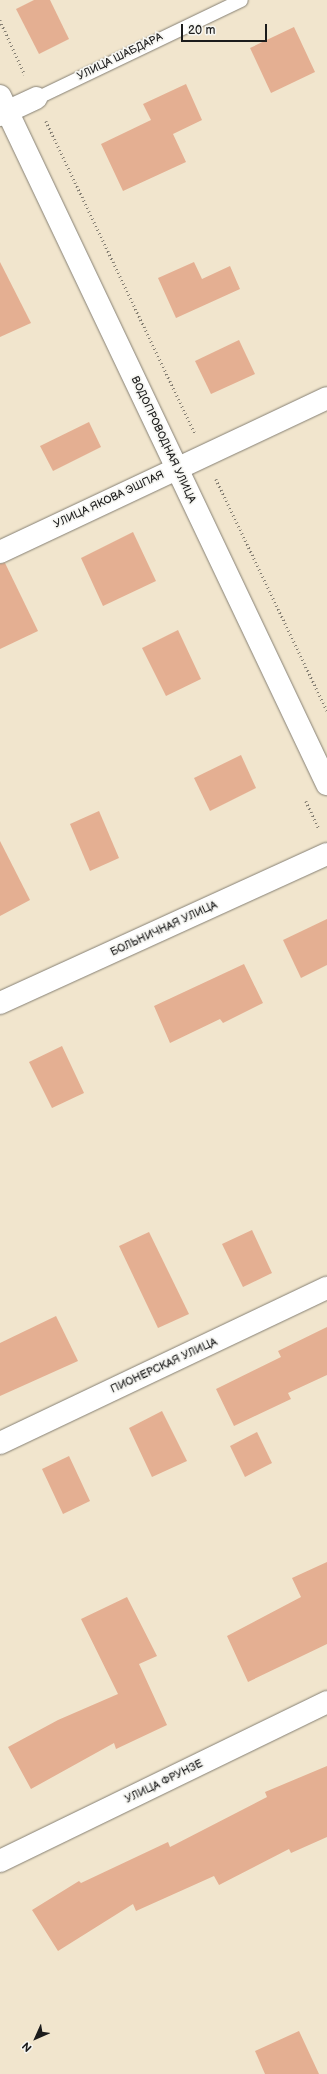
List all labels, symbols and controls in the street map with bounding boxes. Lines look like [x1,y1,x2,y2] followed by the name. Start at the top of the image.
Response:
[183,16,269,42] scale bar
[188,23,215,38] text: 20 m
[75,31,165,83] street label: УЛИЦА ШАБДАРА
[128,374,198,506] street label: ВОДОПРОВОДНАЯ УЛИЦА
[52,469,166,531] street label: УЛИЦА ЯКОВА ЭШПАЯ
[109,898,219,960] street label: БОЛЬНИЧНАЯ УЛИЦА
[109,1336,219,1396] street label: ПИОНЕРСКАЯ УЛИЦА
[123,1757,205,1807] street label: УЛИЦА ФРУНЗЕ
[16,2018,56,2058] north arrow
[20,2039,35,2054] text: N

